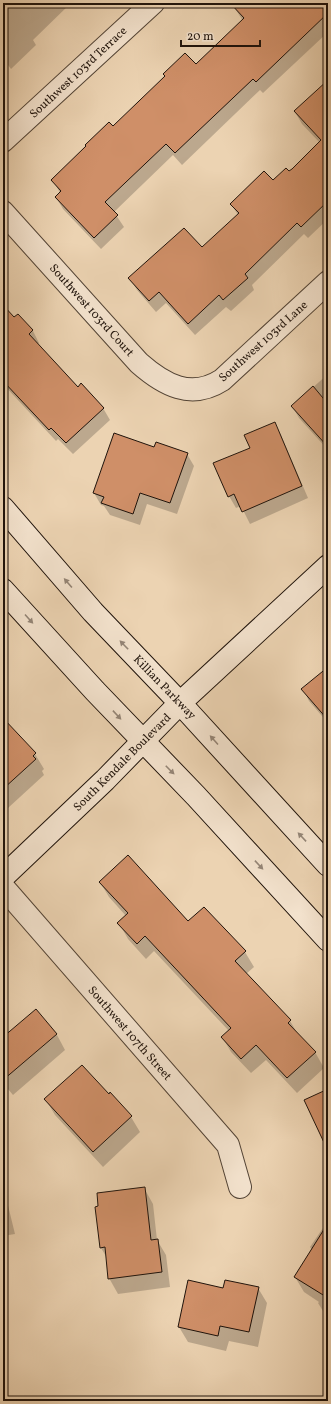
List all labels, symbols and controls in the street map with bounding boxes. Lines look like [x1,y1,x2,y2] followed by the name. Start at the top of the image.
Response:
[181,22,260,48] scale bar
[27,23,131,122] street label: Southwest 103rd Terrace
[187,29,214,45] text: 20 m
[45,261,137,360] street label: Southwest 103rd Court
[216,297,312,386] street label: Southwest 103rd Lane
[63,578,72,588] one-way arrow
[25,614,34,624] one-way arrow
[120,640,129,650] one-way arrow
[129,652,200,724] street label: Killian Parkway
[113,709,122,720] one-way arrow
[70,710,175,815] street label: South Kendale Boulevard
[210,735,219,746] one-way arrow
[165,765,175,775] one-way arrow
[297,831,306,842] one-way arrow
[254,860,264,870] one-way arrow
[84,983,175,1084] street label: Southwest 107th Street

